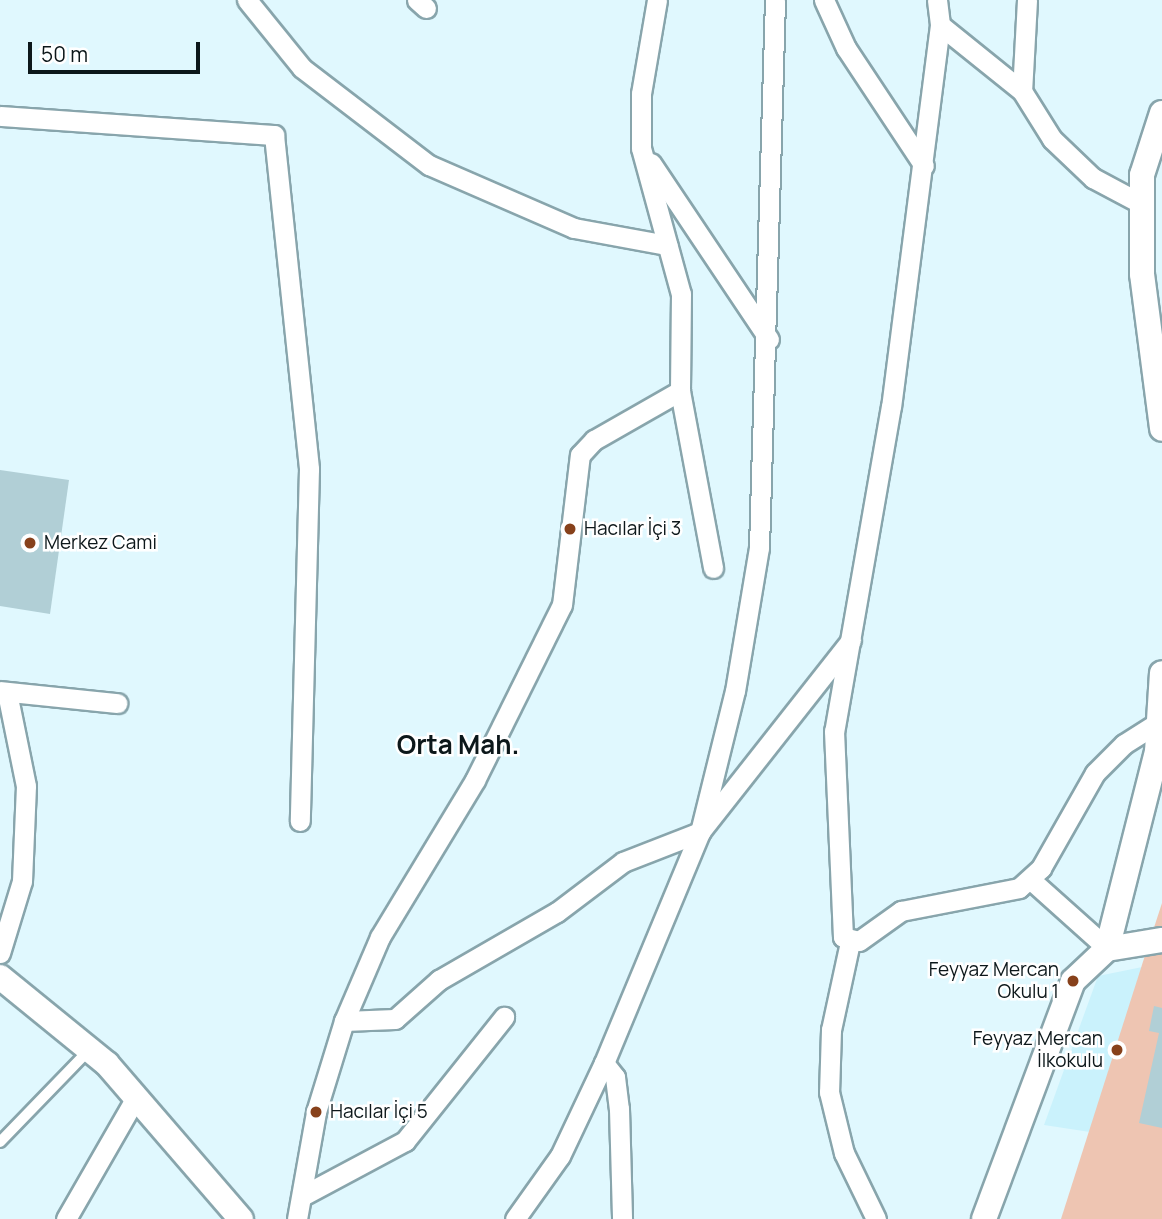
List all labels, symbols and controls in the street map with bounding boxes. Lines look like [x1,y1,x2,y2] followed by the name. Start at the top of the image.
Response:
[32,28,203,72] scale bar
[41,40,88,68] text: 50 m
[584,518,681,540] place label: Hacılar İçi 3
[562,521,578,537] marker: Hacılar İçi 3
[44,532,157,554] place label: Merkez Cami
[22,535,38,551] marker: Merkez Cami
[397,729,519,761] district label: Orta Mah.
[929,959,1059,1003] place label: Feyyaz Mercan Okulu 1
[1065,973,1081,989] marker: Feyyaz Mercan Okulu 1
[973,1028,1103,1072] place label: Feyyaz Mercan İlkokulu
[1109,1042,1125,1058] marker: Feyyaz Mercan İlkokulu
[330,1101,428,1123] place label: Hacılar İçi 5
[308,1104,324,1120] marker: Hacılar İçi 5

